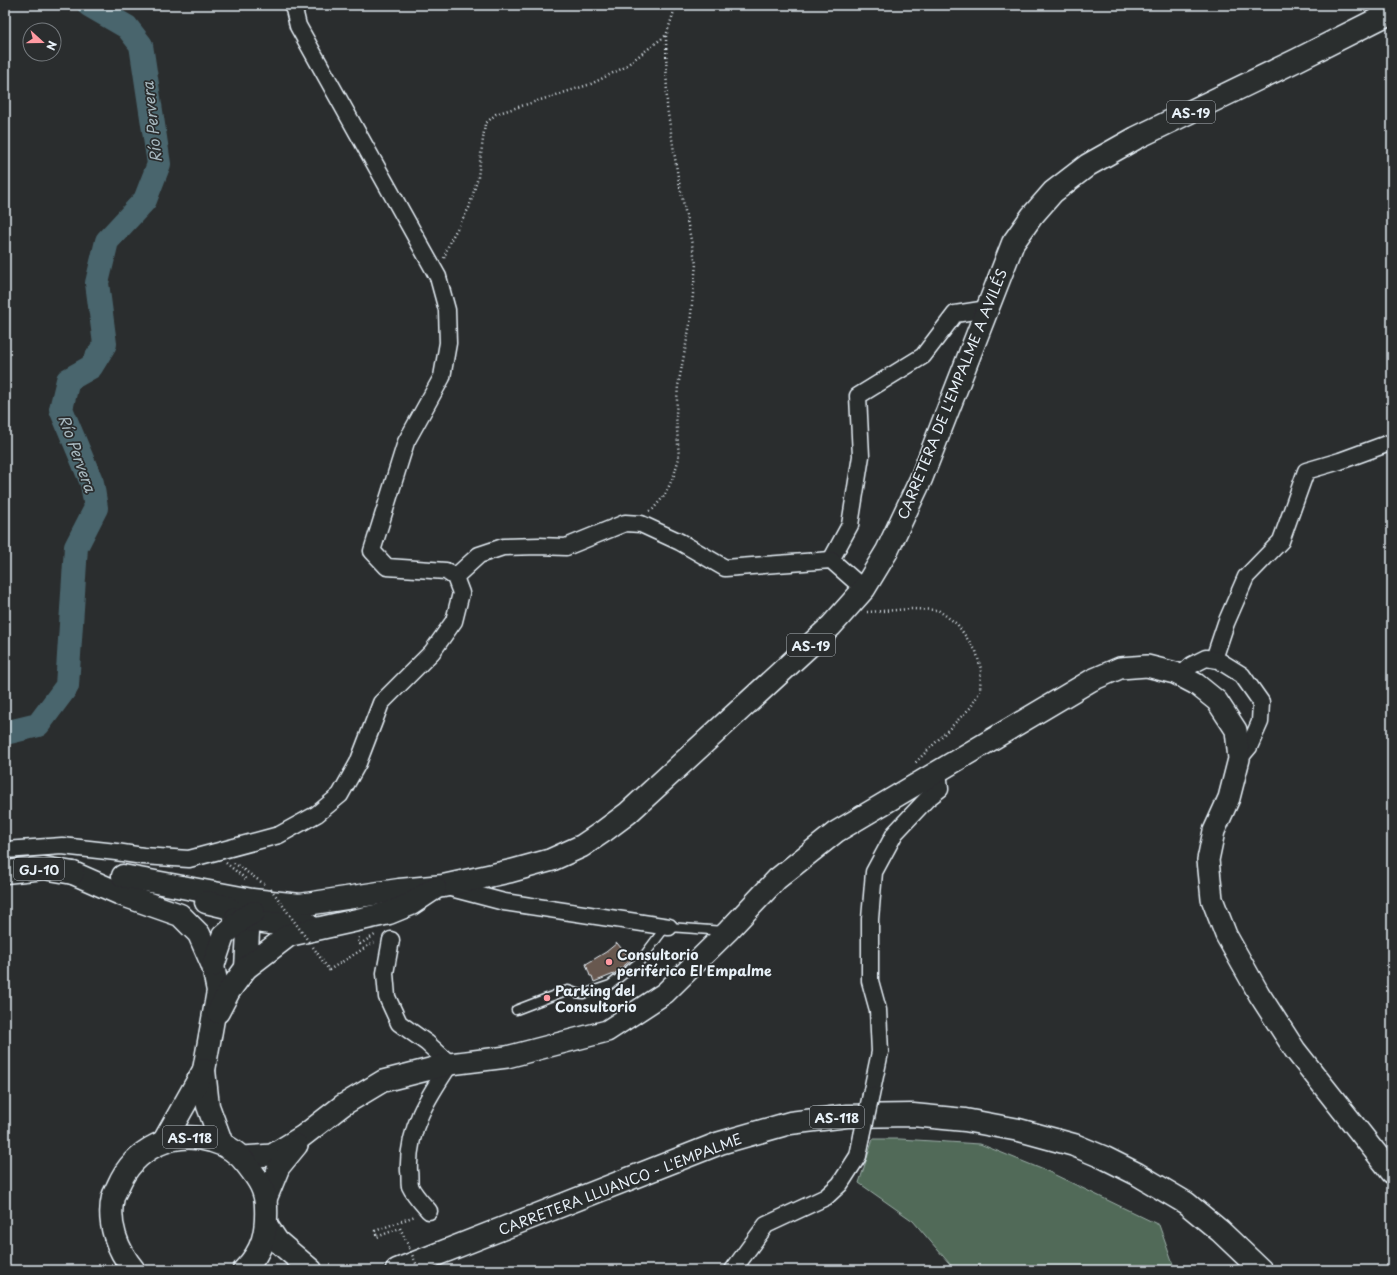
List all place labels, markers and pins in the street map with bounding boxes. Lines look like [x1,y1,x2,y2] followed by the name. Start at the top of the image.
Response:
[617,944,772,981] place label: Consultorio periférico El Empalme
[604,957,614,967] marker: Consultorio periférico El Empalme
[555,980,636,1017] place label: Parking del Consultorio
[542,993,552,1003] marker: Parking del Consultorio

